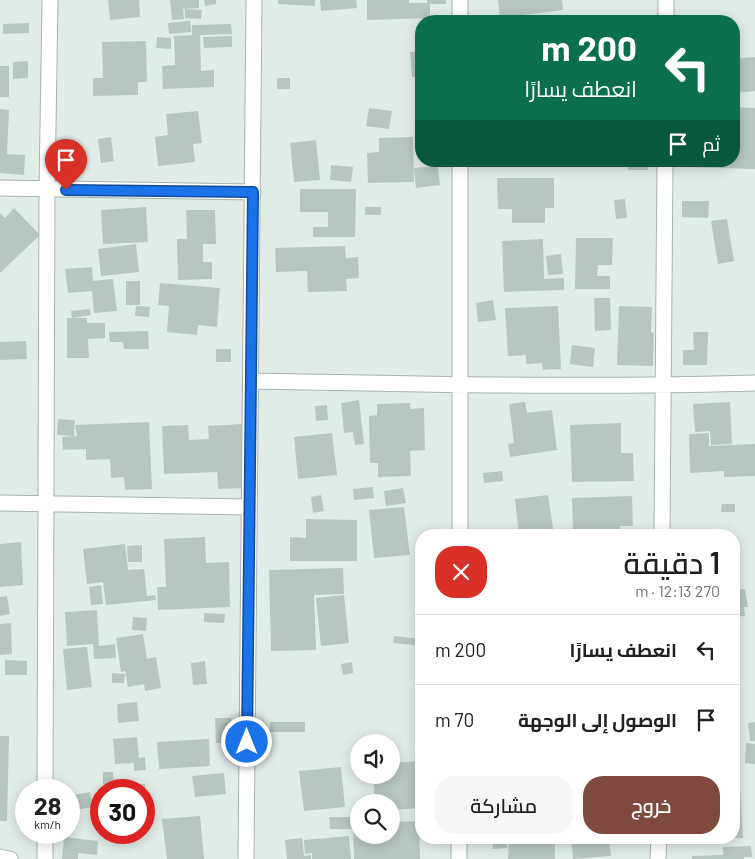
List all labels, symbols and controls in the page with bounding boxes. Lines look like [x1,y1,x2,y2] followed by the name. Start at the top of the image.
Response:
[541,26,637,68] text: 200 m
[655,35,720,100] icon: left
[524,75,637,101] text: انعطف يسارًا
[664,130,692,158] icon: arrive
[702,132,720,155] text: ثم
[45,139,87,190] pin
[52,146,80,174] icon: arrive
[624,544,720,580] text: 1 دقيقة
[435,546,487,598] button: close
[635,581,720,600] text: 270 m · 12:13
[692,636,720,664] icon: left
[435,638,486,661] text: 200 m
[570,638,677,661] text: انعطف يسارًا
[692,706,720,734] icon: arrive
[435,708,474,731] text: 70 m
[518,708,677,731] text: الوصول إلى الوجهة
[220,715,272,767] position arrow
[350,734,400,844] map controls
[350,734,400,784] button: sound
[435,776,573,834] button: مشاركة
[583,776,720,834] button: خروج
[90,779,155,844] speed limit sign: 30
[34,790,61,820] text: 28
[350,794,400,844] button: search
[34,817,61,831] text: km/h

